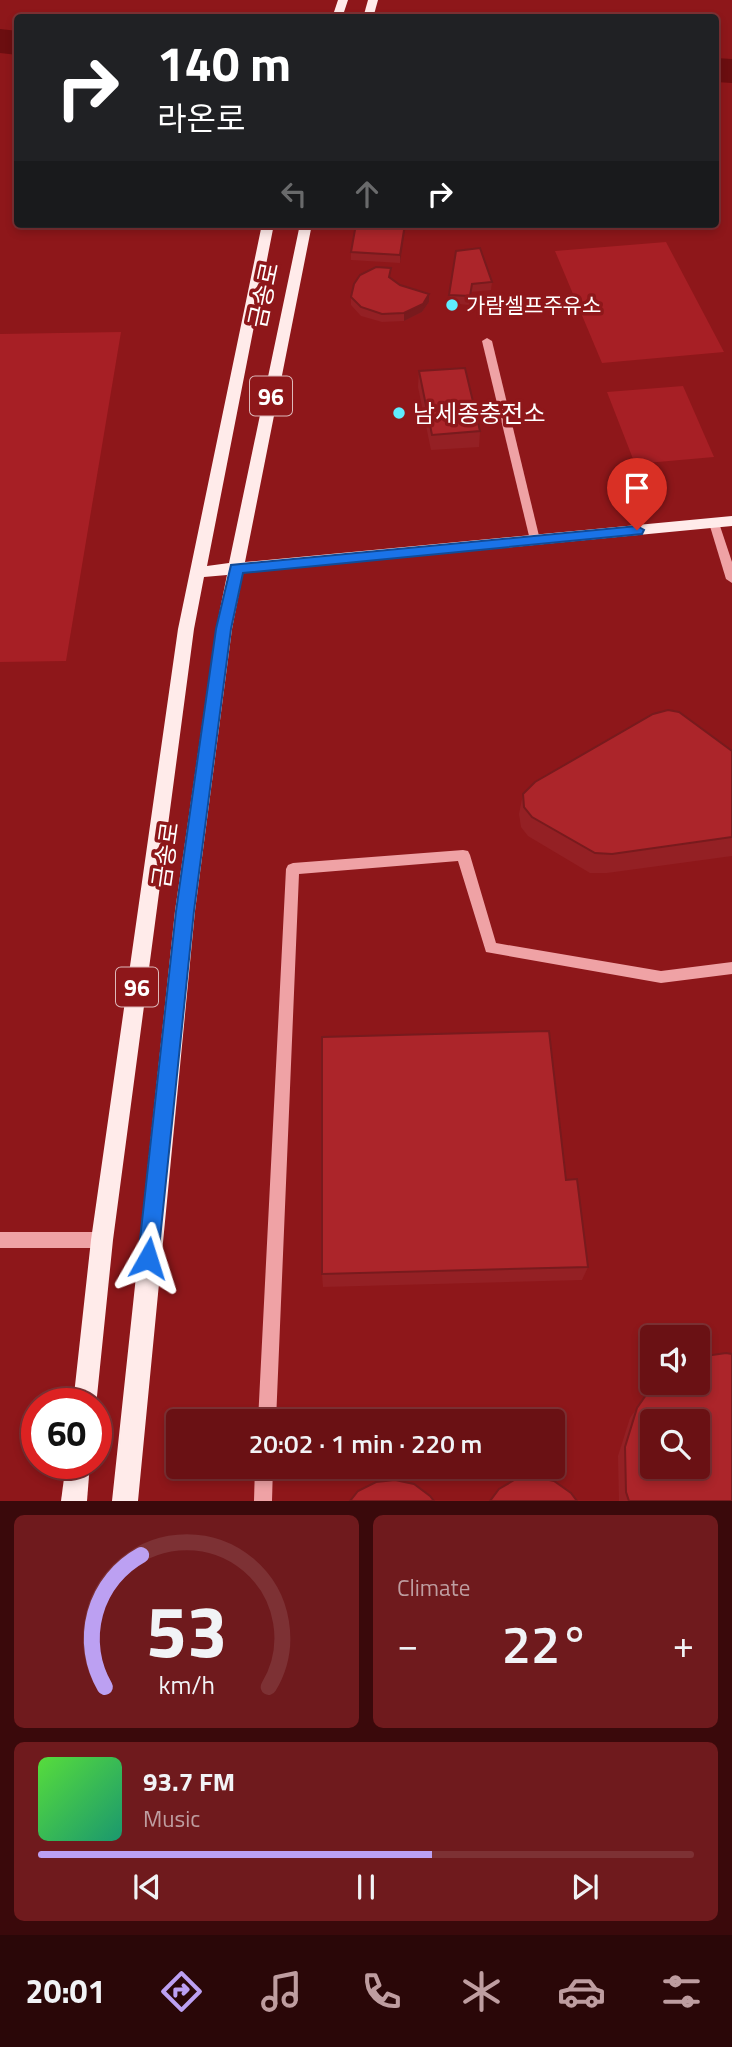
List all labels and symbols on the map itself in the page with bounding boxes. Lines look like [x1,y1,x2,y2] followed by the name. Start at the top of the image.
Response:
[239,259,287,331] street label: 금송로
[466,289,601,321] place label: 가람셀프주유소
[444,297,460,313] marker: 가람셀프주유소
[250,376,292,416] road number: 96
[413,395,545,431] place label: 남세종충전소
[391,405,407,421] marker: 남세종충전소
[607,458,667,530] pin
[143,820,187,890] street label: 금송로
[116,968,158,1006] road number: 96
[111,1221,185,1295] position arrow
[21,1388,112,1479] speed limit sign: 60

